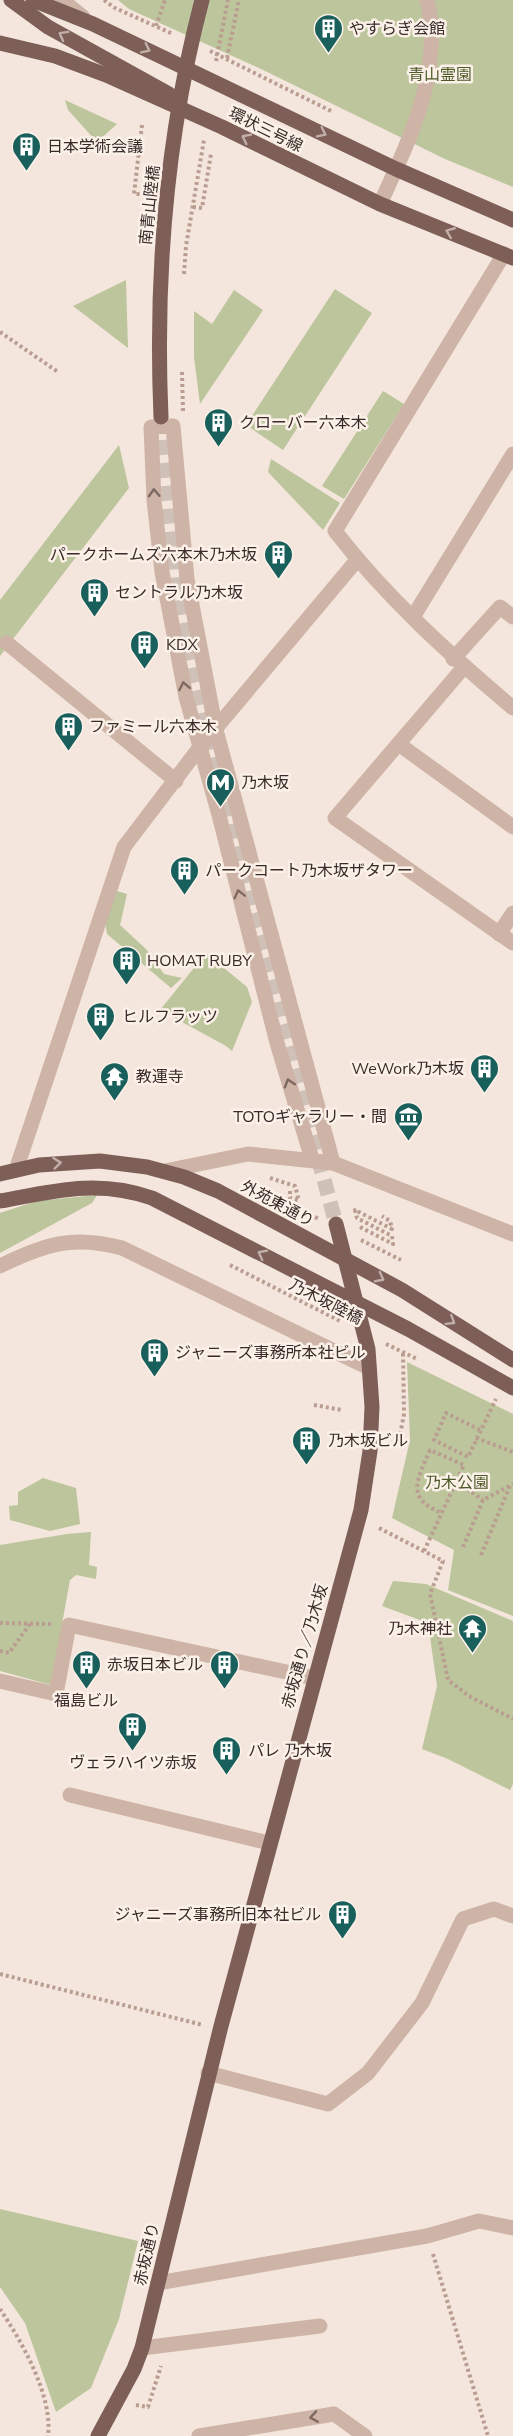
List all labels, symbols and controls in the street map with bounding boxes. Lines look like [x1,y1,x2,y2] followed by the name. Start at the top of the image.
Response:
[312,12,344,54] building icon: やすらぎ会館
[349,18,445,40] place label: やすらぎ会館
[59,31,69,42] one-way arrow
[139,41,150,53] one-way arrow
[408,64,472,86] park label: 青山霊園
[225,102,306,157] street label: 環状三号線
[315,126,326,138] one-way arrow
[10,130,42,172] building icon: 日本学術会議
[241,134,252,146] one-way arrow
[47,136,143,158] place label: 日本学術会議
[135,164,165,246] street label: 南青山陸橋
[445,227,456,239] one-way arrow
[202,406,234,448] building icon: クローバー六本木
[239,412,367,434] place label: クローバー六本木
[147,489,160,498] one-way arrow
[262,538,294,580] building icon: パークホームズ六本木乃木坂
[49,544,257,566] place label: パークホームズ六本木乃木坂
[78,576,110,618] building icon: セントラル乃木坂
[115,582,243,604] place label: セントラル乃木坂
[129,628,161,670] building icon: KDX
[166,634,198,656] place label: KDX
[178,681,191,691] one-way arrow
[52,710,84,752] building icon: ファミール六本木
[89,716,217,738] place label: ファミール六本木
[204,766,236,808] metro station icon: 乃木坂
[241,772,289,794] place label: 乃木坂
[168,854,200,896] building icon: パークコート乃木坂ザタワー
[205,860,413,882] place label: パークコート乃木坂ザタワー
[234,890,247,900] one-way arrow
[110,944,142,986] building icon: HOMAT RUBY
[147,950,252,972] place label: HOMAT RUBY
[85,1000,117,1042] building icon: ヒルフラッツ
[122,1006,218,1028] place label: ヒルフラッツ
[469,1052,501,1094] building icon: WeWork乃木坂
[352,1058,464,1080] place label: WeWork乃木坂
[99,1060,131,1102] temple icon: 教運寺
[136,1066,184,1088] place label: 教運寺
[284,1078,296,1089] one-way arrow
[392,1100,424,1142] museum icon: TOTOギャラリー・間
[233,1106,387,1128] place label: TOTOギャラリー・間
[53,1157,62,1170] one-way arrow
[237,1175,318,1232] street label: 外苑東通り
[258,1250,269,1262] one-way arrow
[374,1271,385,1282] one-way arrow
[285,1274,366,1330] street label: 乃木坂陸橋
[445,1313,455,1325] one-way arrow
[138,1336,170,1378] building icon: ジャニーズ事務所本社ビル
[175,1342,365,1364] place label: ジャニーズ事務所本社ビル
[291,1424,323,1466] building icon: 乃木坂ビル
[328,1430,408,1452] place label: 乃木坂ビル
[425,1472,489,1494] park label: 乃木公園
[277,1582,333,1711] street label: 赤坂通り／乃木坂
[457,1612,489,1654] temple icon: 乃木神社
[388,1618,452,1640] place label: 乃木神社
[70,1648,102,1690] building icon: 福島ビル
[208,1648,240,1690] building icon: 赤坂日本ビル
[107,1654,203,1676] place label: 赤坂日本ビル
[54,1690,118,1712] place label: 福島ビル
[117,1710,149,1752] building icon: ヴェラハイツ赤坂
[211,1734,243,1776] building icon: パレ 乃木坂
[248,1740,332,1762] place label: パレ 乃木坂
[69,1752,197,1774] place label: ヴェラハイツ赤坂
[326,1898,358,1940] building icon: ジャニーズ事務所旧本社ビル
[115,1904,321,1926] place label: ジャニーズ事務所旧本社ビル
[129,2221,165,2288] street label: 赤坂通り
[309,2411,318,2423] one-way arrow

